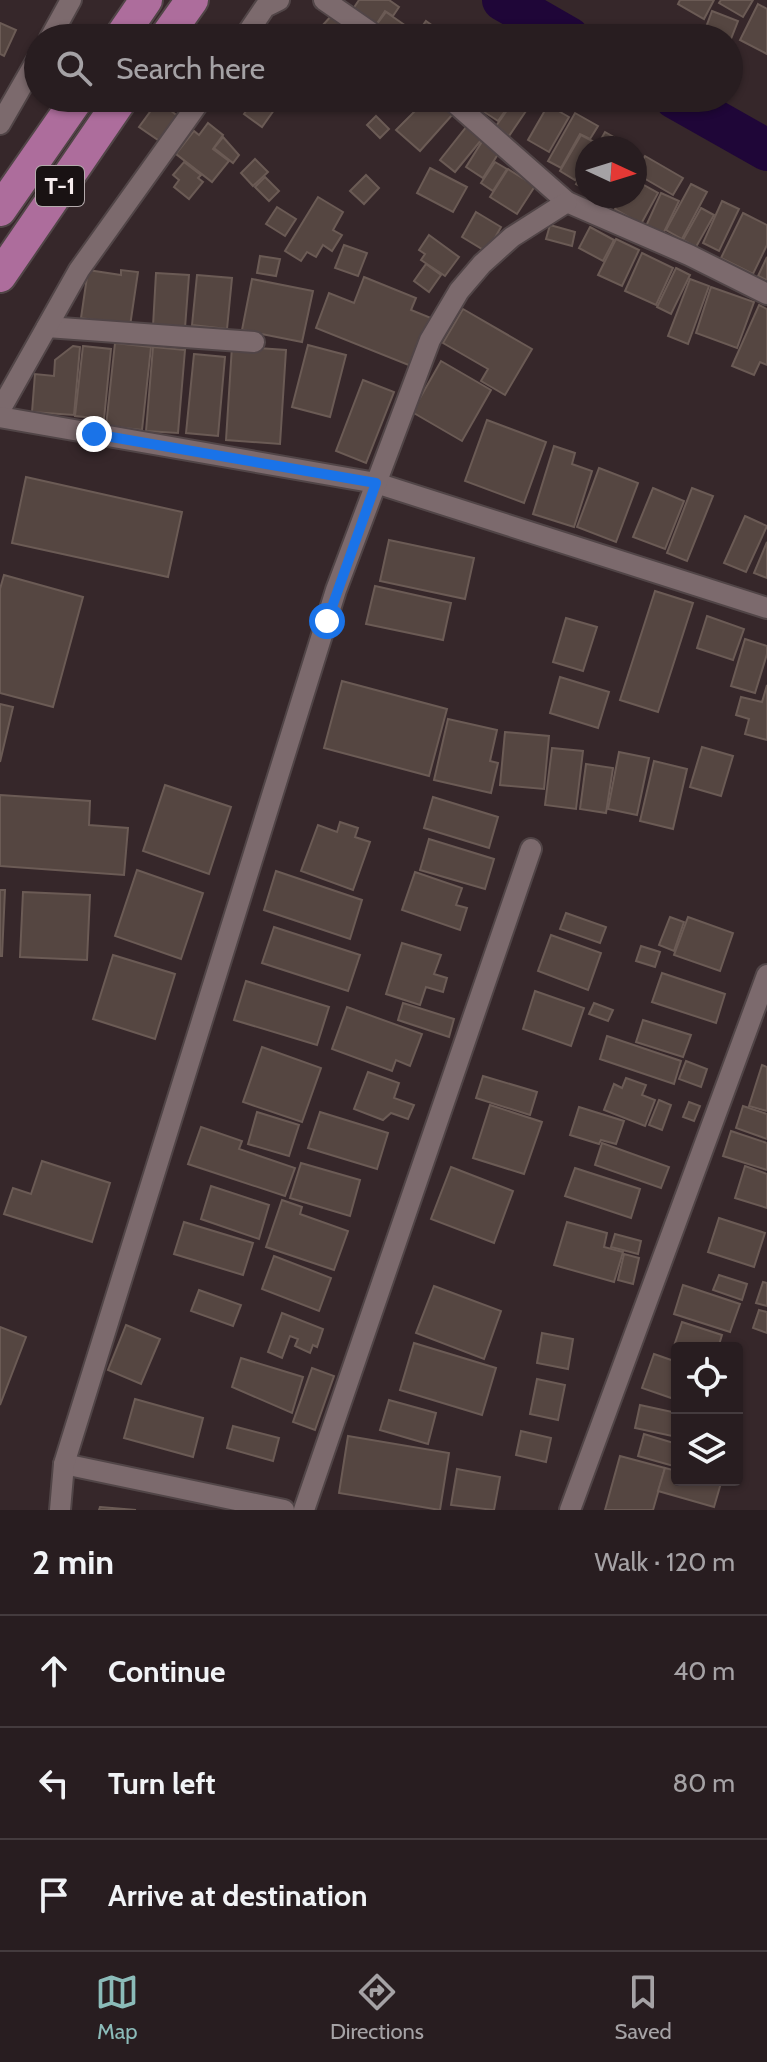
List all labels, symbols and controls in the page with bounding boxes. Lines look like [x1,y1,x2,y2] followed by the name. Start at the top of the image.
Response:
[24,24,743,112] search box
[52,46,96,90] icon: search
[116,50,265,87] text: Search here
[575,136,647,208] north arrow
[36,166,84,206] road number: T-1
[76,416,112,452] route end
[309,603,345,639] route start
[671,1342,743,1486] map controls
[671,1342,743,1414] button: locate
[671,1414,743,1486] button: layers
[32,1541,114,1583] text: 2 min
[594,1546,735,1578] text: Walk · 120 m
[32,1649,76,1693] icon: ahead
[108,1653,225,1690] text: Continue
[673,1655,735,1687] text: 40 m
[32,1761,76,1805] icon: left
[108,1765,216,1802] text: Turn left
[672,1767,735,1799] text: 80 m
[32,1873,76,1917] icon: arrive
[108,1877,368,1914] text: Arrive at destination
[95,1970,139,2045] tab: Map
[330,1970,424,2045] tab: Directions
[615,1970,672,2045] tab: Saved

